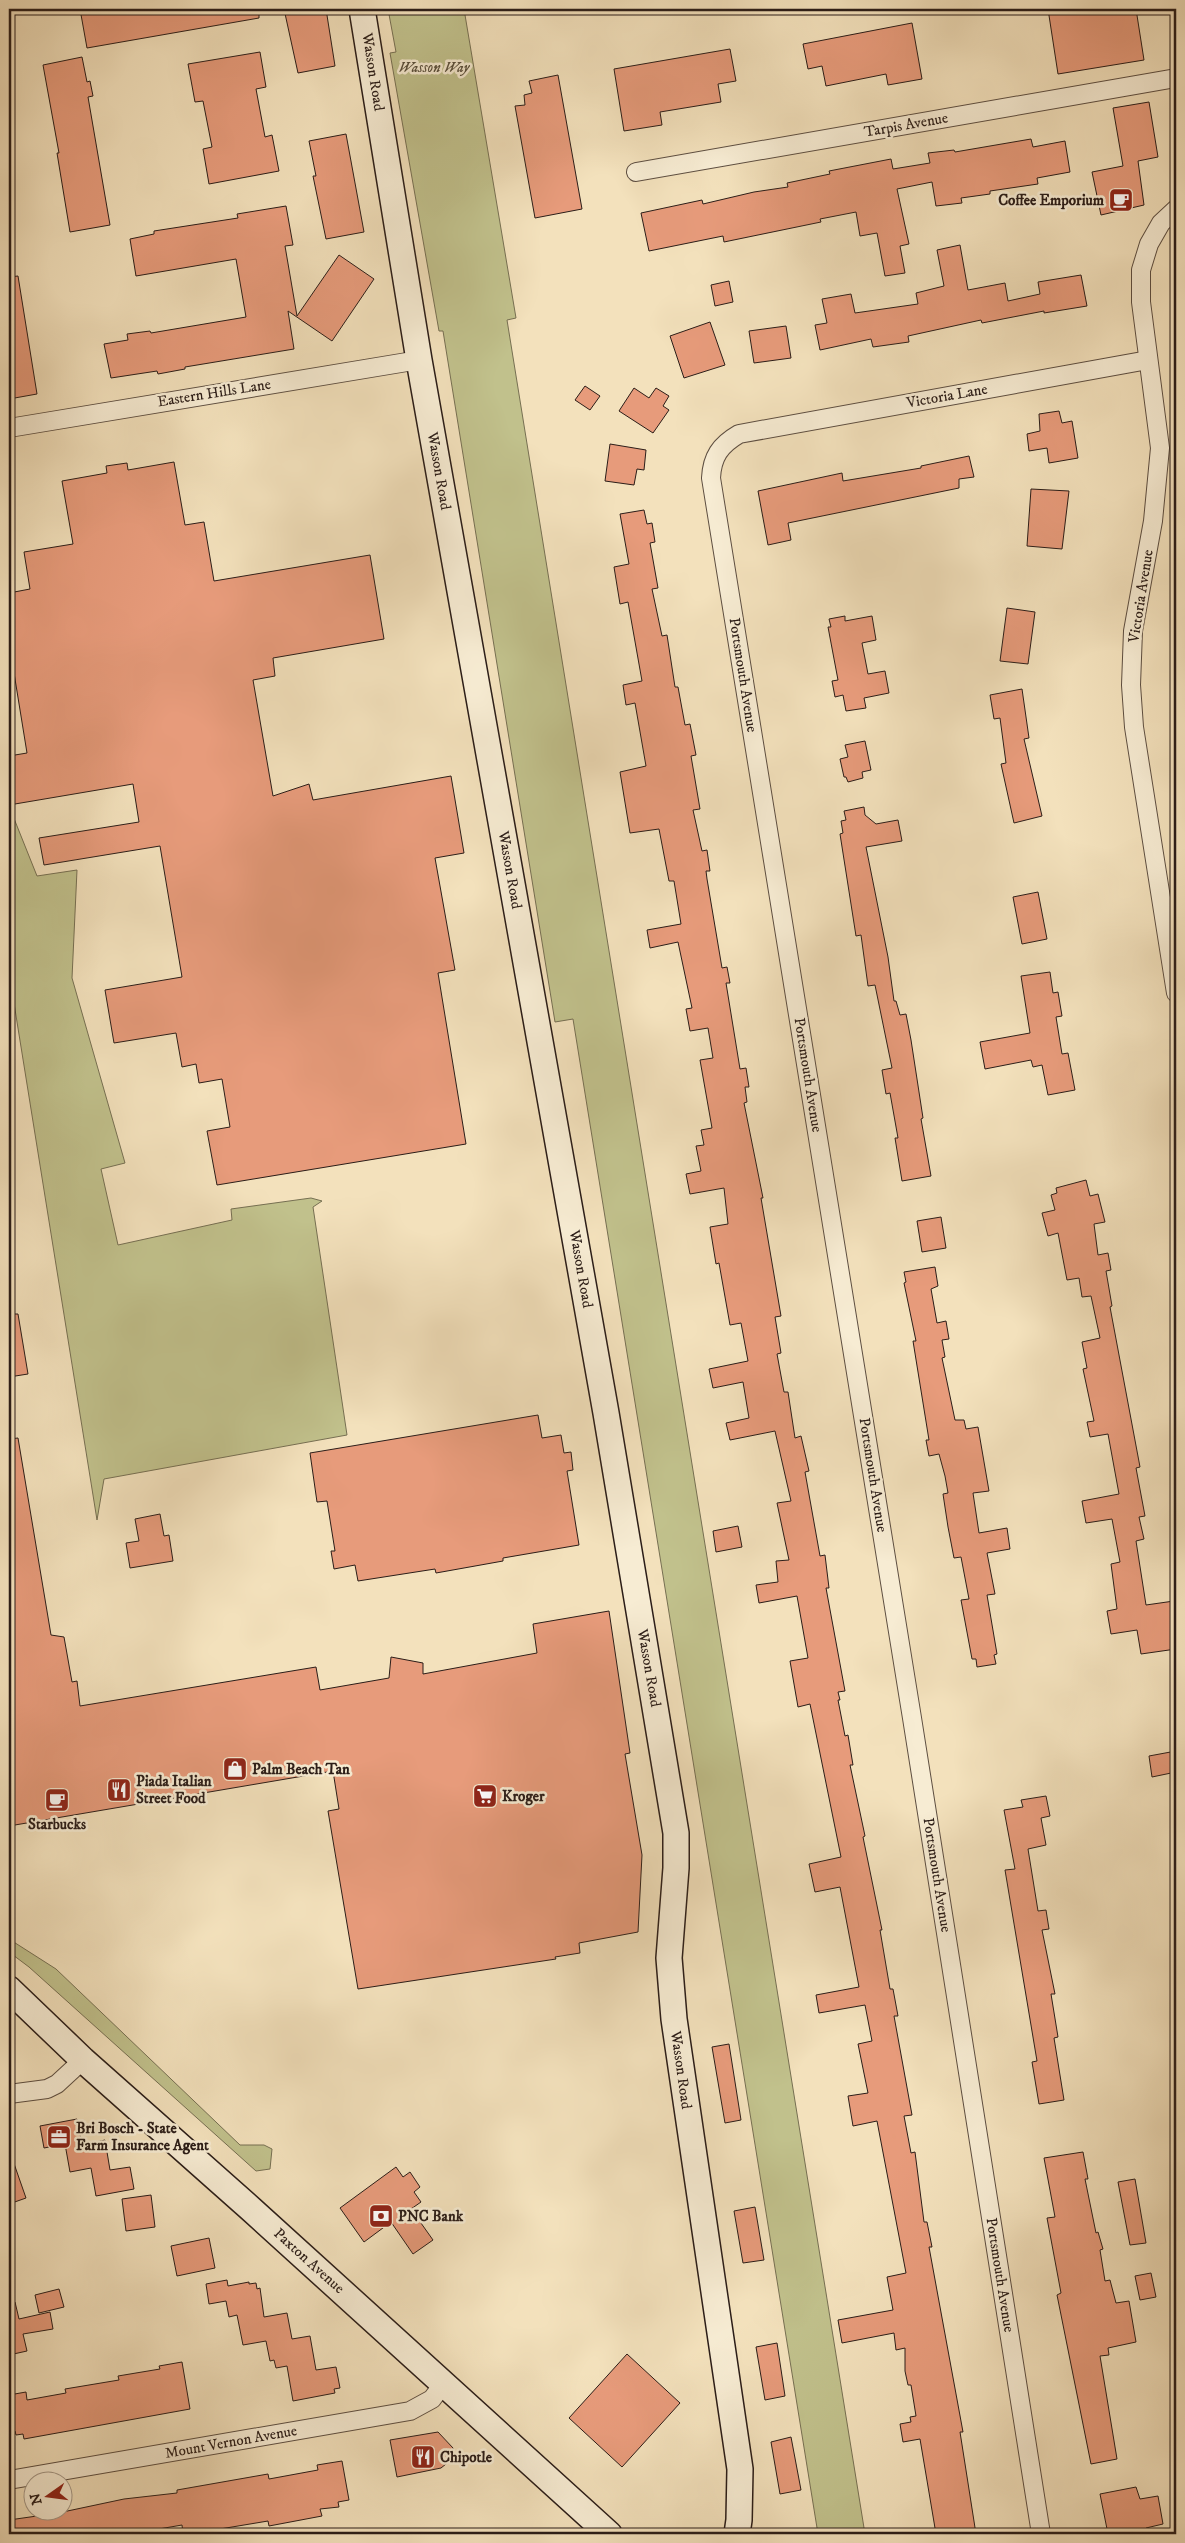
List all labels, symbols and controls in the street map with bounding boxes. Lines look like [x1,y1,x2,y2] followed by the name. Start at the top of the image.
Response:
[357,31,389,113] street label: Wasson Road
[399,58,471,77] park label: Wasson Way
[863,108,949,142] street label: Tarpis Avenue
[1108,187,1134,213] cafe icon: Coffee Emporium
[998,191,1105,210] place label: Coffee Emporium
[156,375,272,411] street label: Eastern Hills Lane
[904,380,989,413] street label: Victoria Lane
[423,430,455,512] street label: Wasson Road
[1124,548,1158,645] street label: Victoria Avenue
[725,616,761,734] street label: Portsmouth Avenue
[494,829,526,911] street label: Wasson Road
[790,1016,826,1134] street label: Portsmouth Avenue
[565,1228,597,1310] street label: Wasson Road
[855,1416,891,1534] street label: Portsmouth Avenue
[633,1627,665,1709] street label: Wasson Road
[222,1756,248,1782] shop icon: Palm Beach Tan
[252,1760,350,1779] place label: Palm Beach Tan
[136,1772,212,1808] place label: Piada Italian Street Food
[106,1777,132,1803] restaurant icon: Piada Italian Street Food
[472,1783,498,1809] supermarket icon: Kroger
[44,1787,70,1813] cafe icon: Starbucks
[502,1787,545,1806] place label: Kroger
[28,1815,86,1834] place label: Starbucks
[919,1816,955,1934] street label: Portsmouth Avenue
[666,2029,696,2111] street label: Wasson Road
[76,2119,209,2155] place label: Bri Bosch - State Farm Insurance Agent
[46,2124,72,2150] office icon: Bri Bosch - State Farm Insurance Agent
[368,2203,394,2229] bank icon: PNC Bank
[398,2207,464,2226] place label: PNC Bank
[982,2216,1018,2334] street label: Portsmouth Avenue
[270,2224,348,2298] street label: Paxton Avenue
[164,2421,298,2463] street label: Mount Vernon Avenue
[410,2444,436,2470] restaurant icon: Chipotle
[440,2448,493,2467] place label: Chipotle
[22,2470,72,2520] north arrow
[26,2491,46,2507] text: N

